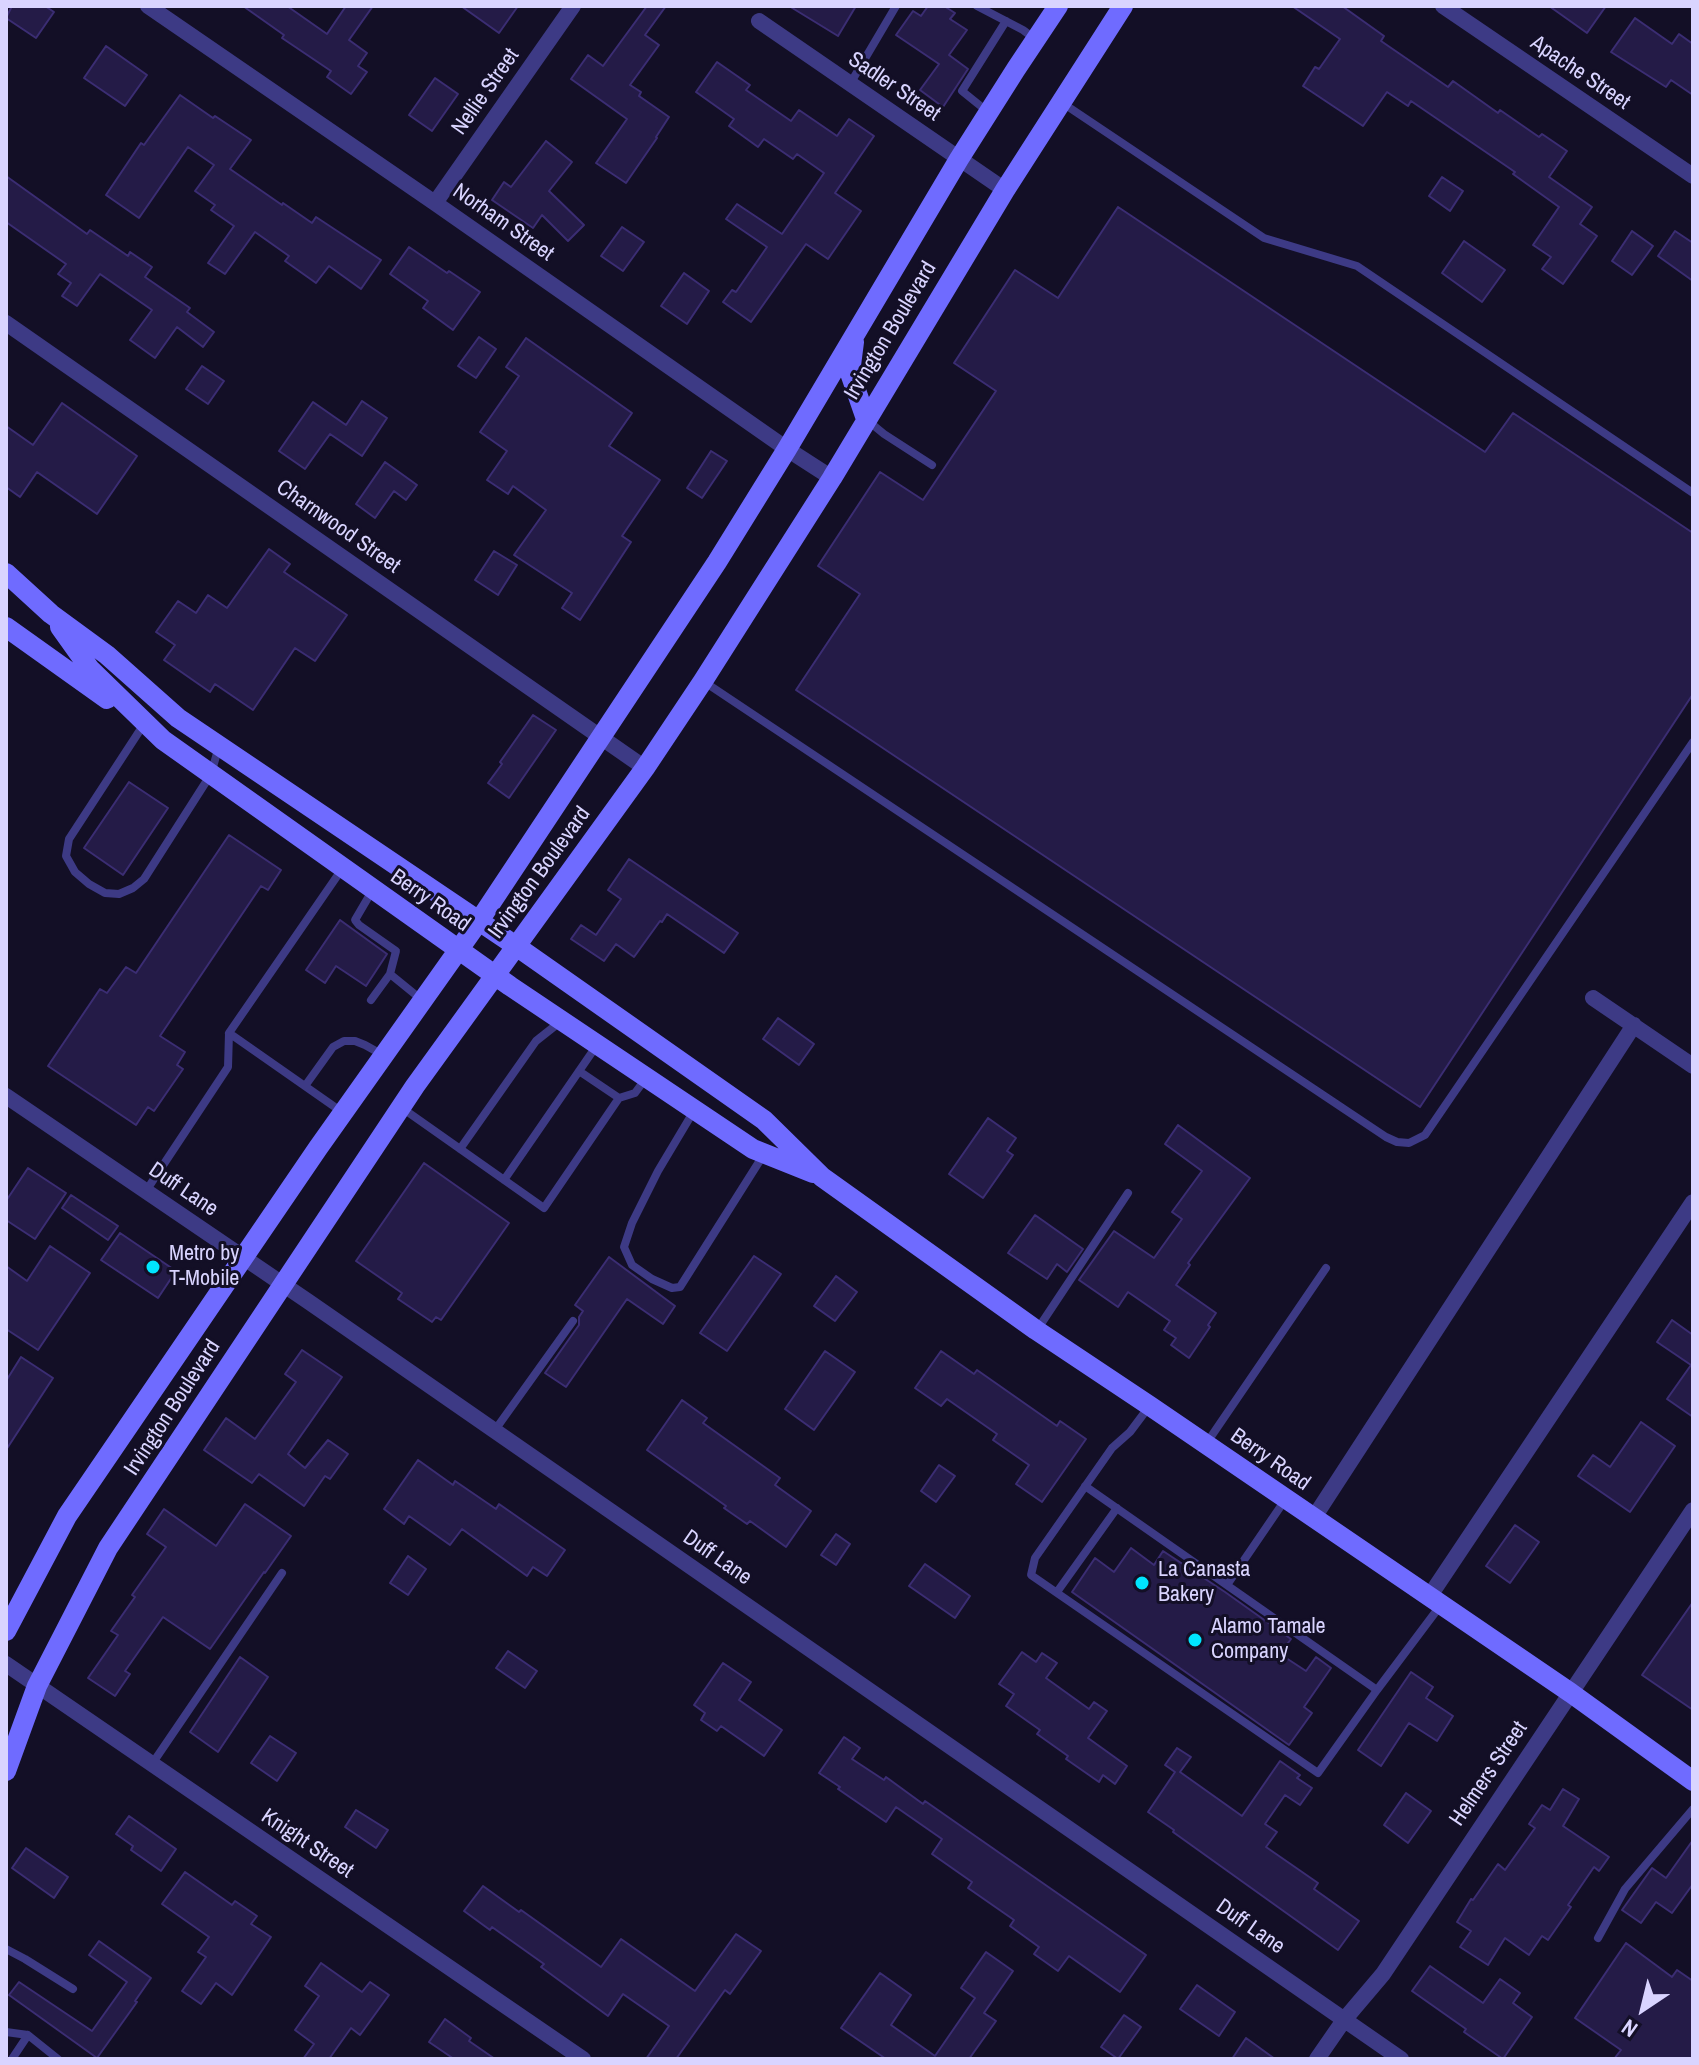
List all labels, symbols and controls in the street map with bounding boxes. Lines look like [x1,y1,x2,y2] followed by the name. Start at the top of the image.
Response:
[1525,30,1635,116] street label: Apache Street
[447,44,525,140] street label: Nellie Street
[843,47,945,127] street label: Sadler Street
[447,179,559,267] street label: Norham Street
[839,257,943,405] street label: Irvington Boulevard
[271,474,405,580] street label: Charnwood Street
[483,802,597,944] street label: Irvington Boulevard
[385,864,475,938] street label: Berry Road
[143,1157,223,1223] street label: Duff Lane
[169,1241,239,1292] place label: Metro by T-Mobile
[144,1258,162,1276] marker: Metro by T-Mobile
[119,1335,227,1481] street label: Irvington Boulevard
[1225,1423,1315,1497] street label: Berry Road
[678,1525,756,1591] street label: Duff Lane
[1158,1557,1250,1608] place label: La Canasta Bakery
[1133,1574,1151,1592] marker: La Canasta Bakery
[1211,1614,1326,1666] place label: Alamo Tamale Company
[1186,1631,1204,1649] marker: Alamo Tamale Company
[1444,1717,1534,1831] street label: Helmers Street
[256,1804,358,1884] street label: Knight Street
[1211,1894,1289,1960] street label: Duff Lane
[1603,1969,1683,2049] north arrow
[1615,2013,1643,2045] text: N

